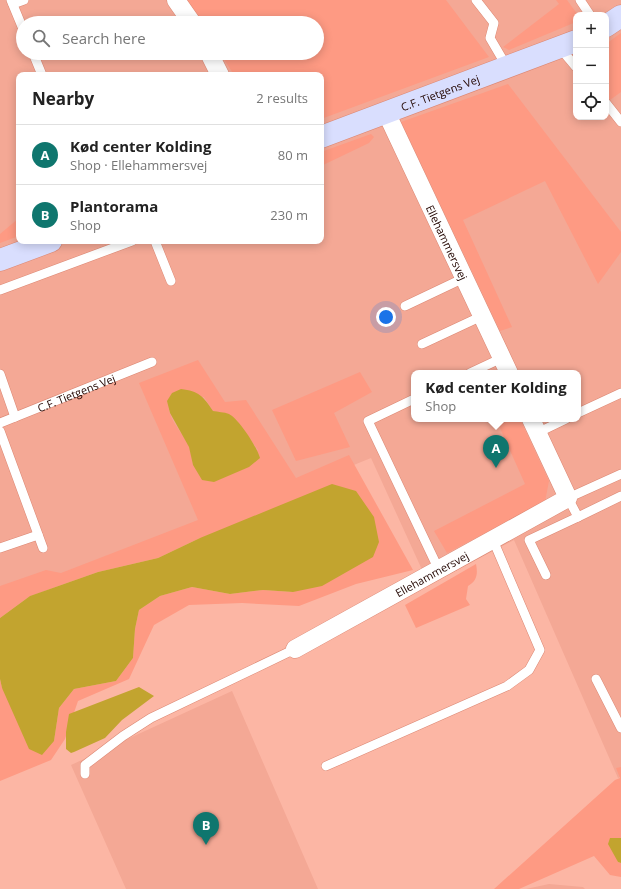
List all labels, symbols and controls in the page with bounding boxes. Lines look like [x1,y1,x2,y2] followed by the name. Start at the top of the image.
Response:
[573,12,609,120] map controls
[573,12,609,48] button: +
[16,16,324,60] search box
[30,27,52,49] icon: search
[62,28,146,48] text: Search here
[573,48,609,84] button: −
[398,71,481,114] street label: C.F. Tietgens Vej
[573,84,609,120] button: locate
[32,87,94,110] text: Nearby
[256,89,308,107] text: 2 results
[70,136,211,156] text: Kød center Kolding
[41,146,49,164] text: A
[278,146,308,164] text: 80 m
[70,156,207,174] text: Shop · Ellehammersvej
[70,196,158,216] text: Plantorama
[423,202,472,282] street label: Ellehammersvej
[41,206,49,224] text: B
[270,206,308,224] text: 230 m
[70,216,101,234] text: Shop
[376,307,396,327] your location
[35,370,117,415] street label: C.F. Tietgens Vej
[411,370,581,422] popup
[425,377,567,397] text: Kød center Kolding
[425,397,456,415] text: Shop
[483,435,509,468] pin: A
[392,547,471,600] street label: Ellehammersvej
[193,812,219,845] pin: B

